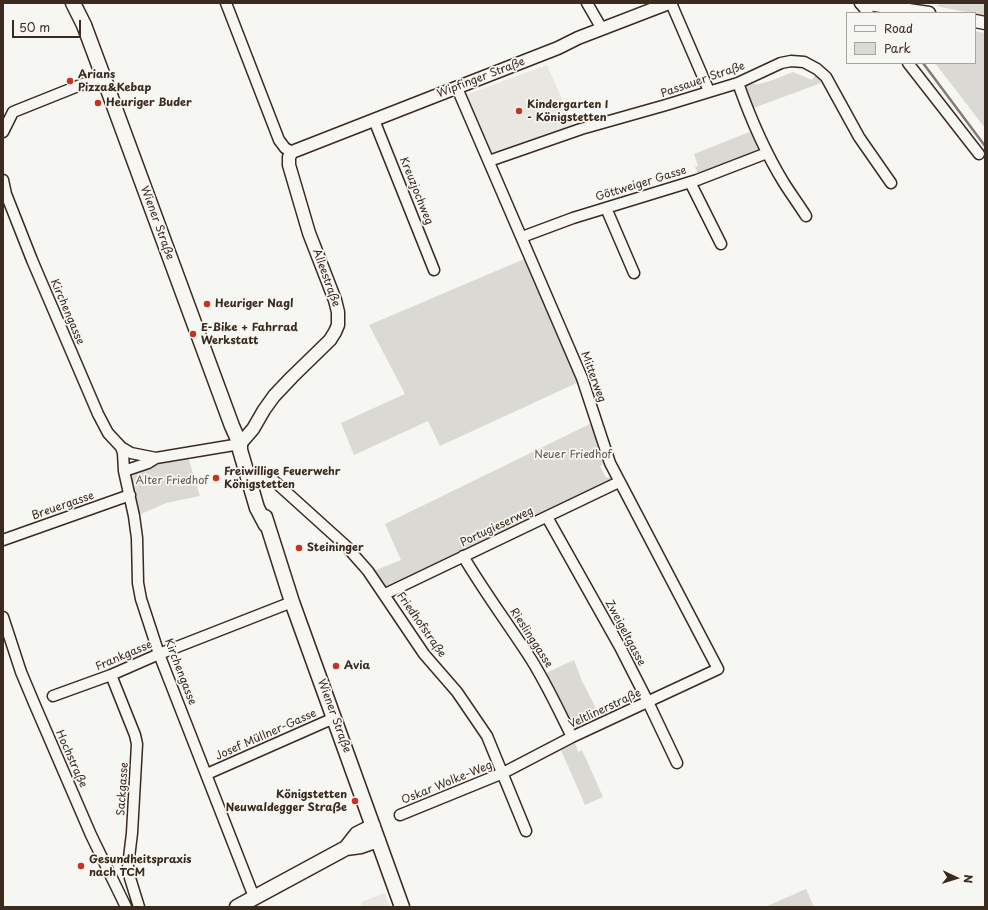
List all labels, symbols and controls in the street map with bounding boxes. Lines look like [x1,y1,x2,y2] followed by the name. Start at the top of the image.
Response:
[14,12,83,38] scale bar
[846,12,976,64] legend
[19,18,50,36] text: 50 m
[884,19,913,37] text: Road
[884,39,911,57] text: Park
[435,55,527,101] street label: Wipfinger Straße
[659,59,747,101] street label: Passauer Straße
[78,68,151,94] place label: Arians Pizza&Kebap
[65,76,75,86] marker: Arians Pizza&Kebap
[106,96,192,110] place label: Heuriger Buder
[93,98,103,108] marker: Heuriger Buder
[527,98,608,124] place label: Kindergarten I - Königstetten
[514,106,524,116] marker: Kindergarten I - Königstetten
[396,155,436,227] street label: Kreuzjochweg
[594,164,688,204] street label: Göttweiger Gasse
[138,184,176,262] street label: Wiener Straße
[309,247,343,309] street label: Alleestraße
[47,277,87,347] street label: Kirchengasse
[215,297,293,311] place label: Heuriger Nagl
[202,299,212,309] marker: Heuriger Nagl
[201,321,298,347] place label: E-Bike + Fahrrad Werkstatt
[188,329,198,339] marker: E-Bike + Fahrrad Werkstatt
[578,350,608,404] street label: Mitterweg
[534,448,612,462] park label: Neuer Friedhof
[224,465,341,491] place label: Freiwillige Feuerwehr Königstetten
[211,473,221,483] marker: Freiwillige Feuerwehr Königstetten
[135,474,209,488] park label: Alter Friedhof
[30,489,96,523] street label: Breuergasse
[458,504,536,550] street label: Portugieserweg
[307,541,364,555] place label: Steininger
[294,543,304,553] marker: Steininger
[394,590,448,660] street label: Friedhofstraße
[602,598,648,668] street label: Zweigeltgasse
[507,606,555,670] street label: Rieslinggasse
[161,637,199,707] street label: Kirchengasse
[94,638,154,674] street label: Frankgasse
[344,659,370,673] place label: Avia
[331,661,341,671] marker: Avia
[315,677,353,755] street label: Wiener Straße
[567,687,643,731] street label: Veltlinerstraße
[213,707,319,763] street label: Josef Müllner-Gasse
[52,728,90,790] street label: Hochstraße
[400,759,494,807] street label: Oskar Wolke-Weg
[115,762,131,816] street label: Sackgasse
[226,788,347,814] place label: Königstetten Neuwaldegger Straße
[350,796,360,806] marker: Königstetten Neuwaldegger Straße
[89,853,192,879] place label: Gesundheitspraxis nach TCM
[936,858,976,898] north arrow
[76,861,86,871] marker: Gesundheitspraxis nach TCM
[960,874,977,884] text: N

